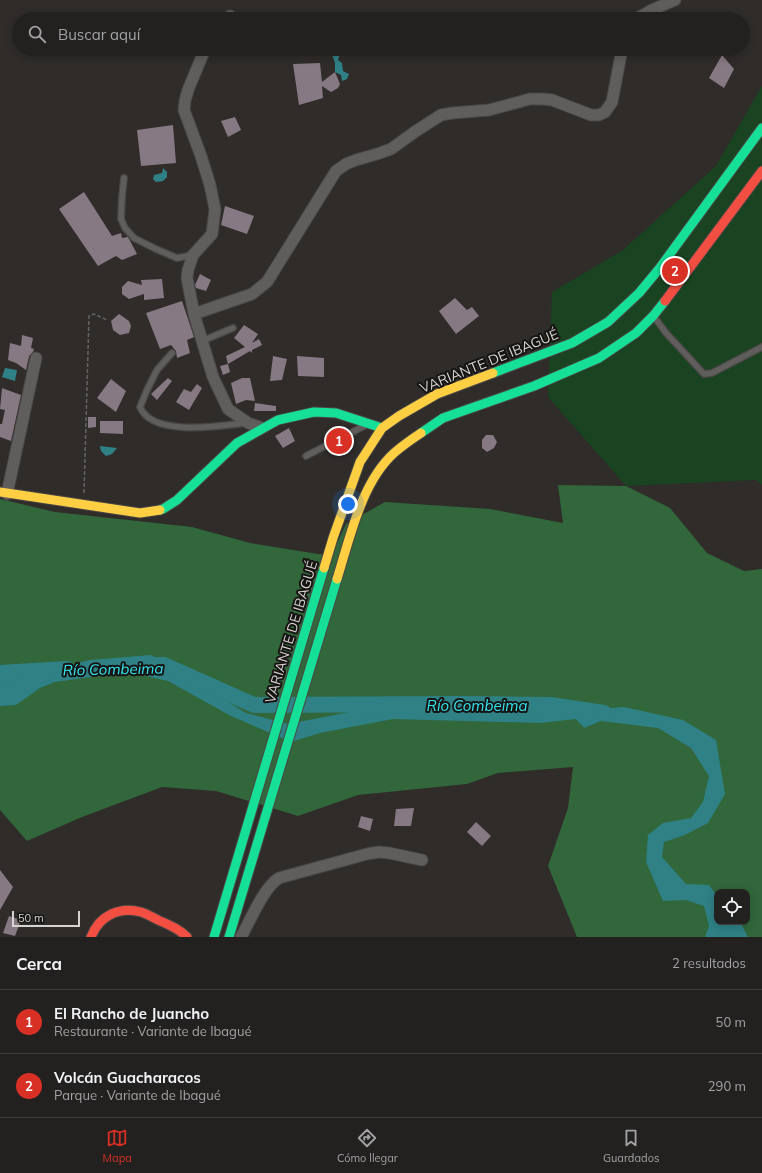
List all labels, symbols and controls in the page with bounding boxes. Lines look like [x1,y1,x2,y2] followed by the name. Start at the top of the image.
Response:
[12,12,750,56] search box
[26,23,48,45] icon: search
[58,25,140,44] text: Buscar aquí
[662,256,688,286] pin: 2
[417,325,561,397] street label: VARIANTE DE IBAGUÉ
[326,426,352,456] pin: 1
[338,494,358,514] your location
[261,559,321,705] street label: VARIANTE DE IBAGUÉ
[62,659,164,679] water label: Río Combeima
[427,696,527,715] water label: Río Combeima
[714,889,750,925] map controls
[714,889,750,925] button: locate
[12,909,80,928] scale bar
[18,911,44,925] text: 50 m
[16,953,62,974] text: Cerca
[672,955,746,971] text: 2 resultados
[54,1004,209,1023] text: El Rancho de Juancho
[25,1014,33,1030] text: 1
[716,1014,746,1030] text: 50 m
[54,1023,252,1039] text: Restaurante · Variante de Ibagué
[54,1068,201,1087] text: Volcán Guacharacos
[25,1078,33,1094] text: 2
[708,1078,746,1094] text: 290 m
[54,1087,221,1103] text: Parque · Variante de Ibagué
[103,1127,132,1165] tab: Mapa
[337,1127,398,1165] tab: Cómo llegar
[603,1127,659,1165] tab: Guardados

